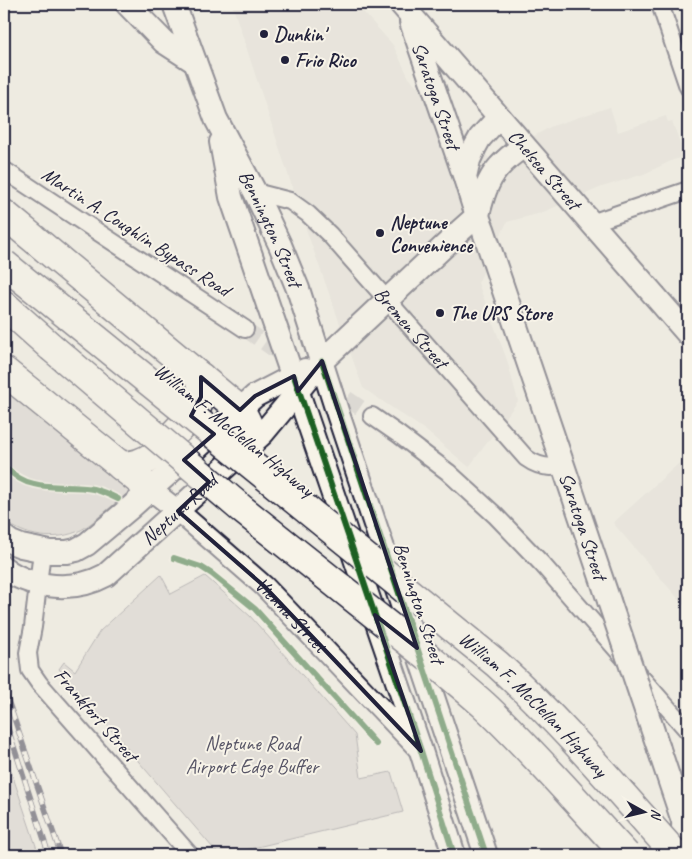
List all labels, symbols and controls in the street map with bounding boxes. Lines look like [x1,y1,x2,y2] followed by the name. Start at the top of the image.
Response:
[274,22,330,47] place label: Dunkin'
[258,28,270,40] marker: Dunkin'
[406,39,468,156] street label: Saratoga Street
[295,48,357,73] place label: Frio Rico
[279,54,291,66] marker: Frio Rico
[503,124,589,217] street label: Chelsea Street
[37,162,238,304] street label: Martin A. Coughlin Bypass Road
[233,166,310,294] street label: Bennington Street
[390,210,473,258] place label: Neptune Convenience
[374,227,386,239] marker: Neptune Convenience
[369,282,456,376] street label: Bremen Street
[450,301,553,326] place label: The UPS Store
[434,307,446,319] marker: The UPS Store
[149,358,321,503] street label: William F. McClellan Highway
[136,466,224,550] street label: Neptune Road
[554,469,614,586] street label: Saratoga Street
[388,539,451,670] street label: Bennington Street
[250,572,335,659] street label: Vienna Street
[454,626,615,784] street label: William F. McClellan Highway
[48,663,146,770] street label: Frankfort Street
[186,731,320,779] park label: Neptune Road Airport Edge Buffer
[620,786,670,836] north arrow
[647,808,665,822] text: N

